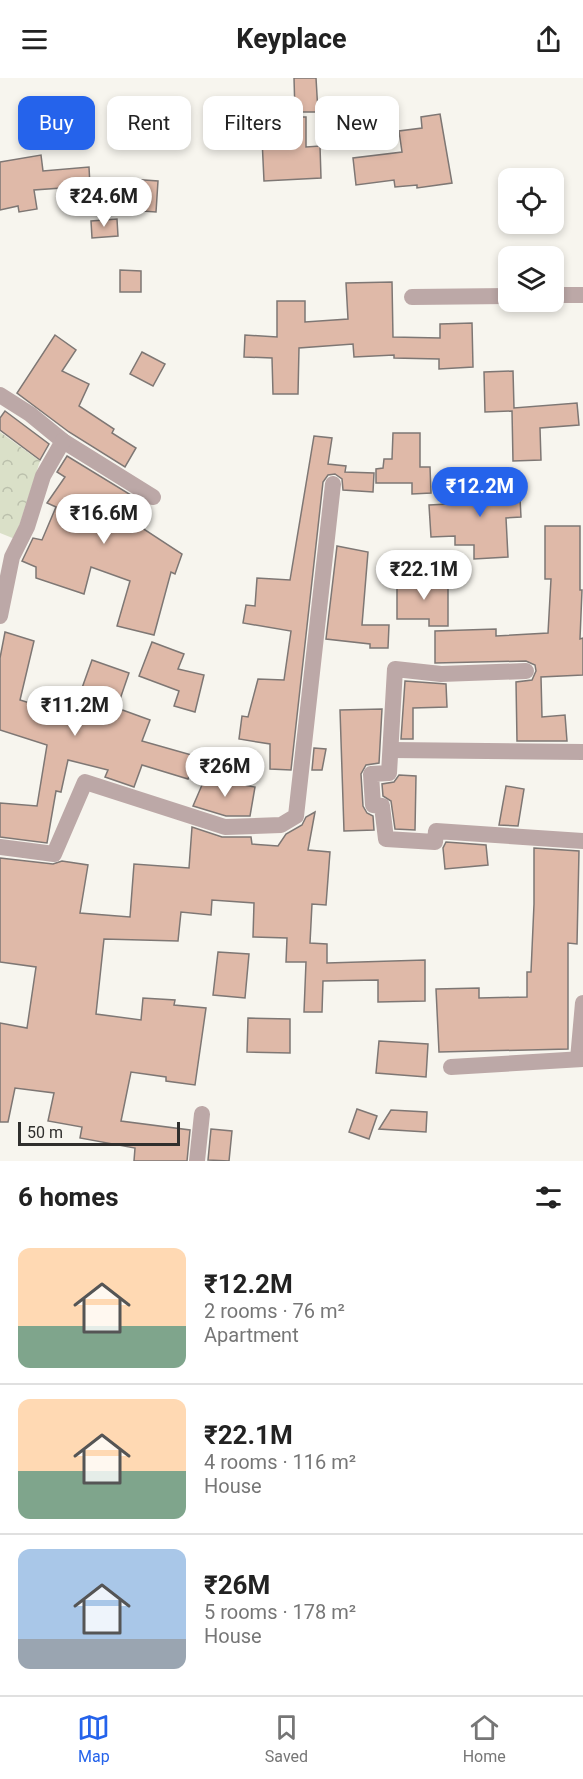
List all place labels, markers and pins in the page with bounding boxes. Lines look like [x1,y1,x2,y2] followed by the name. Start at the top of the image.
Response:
[55,177,153,228] pin: ₹24.6M
[431,467,529,518] pin: ₹12.2M
[55,494,153,545] pin: ₹16.6M
[375,550,473,601] pin: ₹22.1M
[26,686,124,737] pin: ₹11.2M
[189,747,261,798] pin: ₹26M

